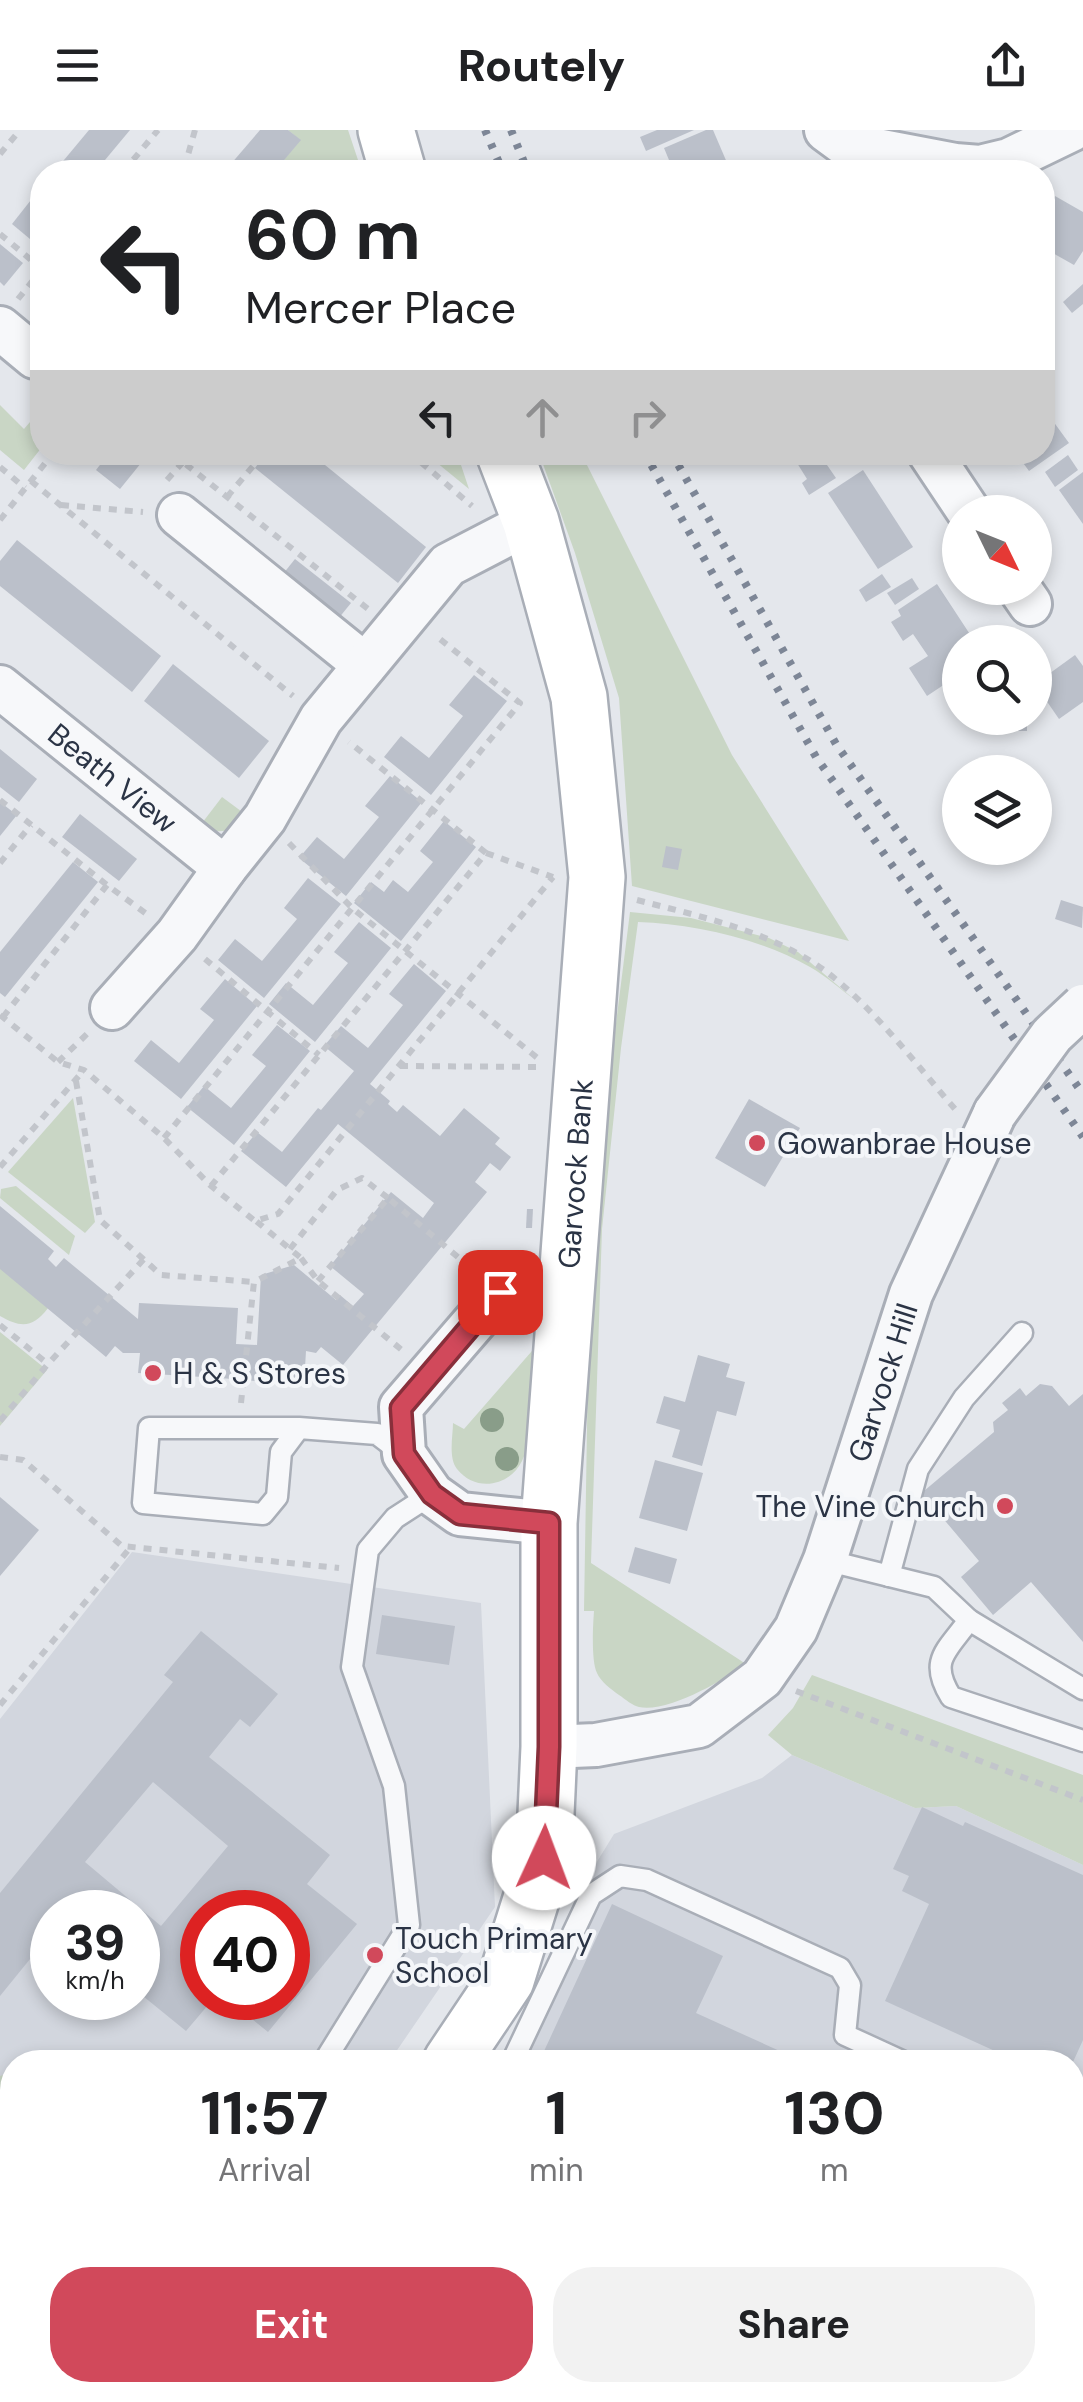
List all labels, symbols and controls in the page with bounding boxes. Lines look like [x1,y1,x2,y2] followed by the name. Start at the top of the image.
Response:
[458,36,625,95] text: Routely
[50,38,105,93] icon: menu
[978,38,1033,93] icon: share
[245,190,421,281] text: 60 m
[80,200,210,330] icon: left
[245,278,516,337] text: Mercer Place
[410,390,465,445] icon: left
[515,390,570,445] icon: ahead
[620,390,675,445] icon: right
[942,495,1052,605] north arrow
[942,495,1052,865] map controls
[942,625,1052,735] button: search
[40,714,186,842] street label: Beath View
[942,755,1052,865] button: layers
[548,1077,601,1270] street label: Garvock Bank
[777,1124,1032,1163] place label: Gowanbrae House
[746,1132,768,1154] marker: Gowanbrae House
[458,1250,543,1335] pin
[473,1265,528,1320] icon: arrive
[839,1298,926,1467] street label: Garvock Hill
[173,1354,346,1393] place label: H & S Stores
[142,1362,164,1384] marker: H & S Stores
[756,1487,985,1526] place label: The Vine Church
[994,1495,1016,1517] marker: The Vine Church
[492,1806,596,1910] position arrow
[180,1890,310,2020] speed limit sign: 40
[65,1910,125,1976] text: 39
[395,1919,593,1992] place label: Touch Primary School
[364,1944,386,1966] marker: Touch Primary School
[65,1964,125,1997] text: km/h
[201,2074,329,2153] text: 11:57
[545,2074,567,2153] text: 1
[784,2074,884,2153] text: 130
[218,2149,311,2191] text: Arrival
[529,2149,584,2191] text: min
[820,2149,849,2191] text: m
[50,2267,533,2382] button: Exit
[553,2267,1035,2382] button: Share

